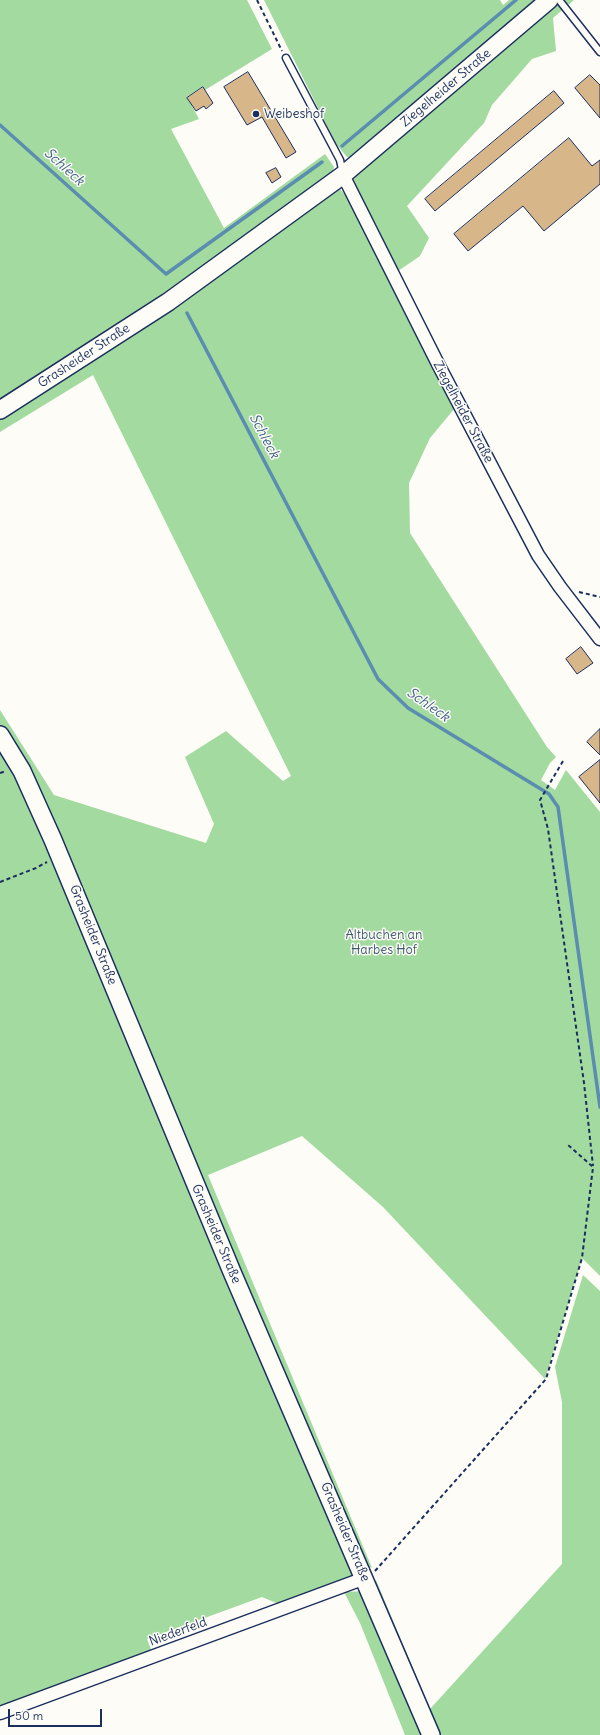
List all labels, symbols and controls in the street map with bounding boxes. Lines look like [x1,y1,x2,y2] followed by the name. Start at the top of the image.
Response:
[398,46,494,130] street label: Ziegelheider Straße
[264,106,324,122] place label: Weibeshof
[251,109,261,119] marker: Weibeshof
[41,145,87,189] water label: Schleck
[35,320,133,392] street label: Grasheider Straße
[430,358,496,466] street label: Ziegelheider Straße
[245,411,283,461] water label: Schleck
[404,684,452,726] water label: Schleck
[66,883,120,987] street label: Grasheider Straße
[345,927,423,958] park label: Altbuchen an Harbes Hof
[188,1182,244,1286] street label: Grasheider Straße
[317,1480,373,1584] street label: Grasheider Straße
[147,1614,209,1650] street label: Niederfeld
[10,1701,104,1727] scale bar
[15,1708,43,1723] text: 50 m

